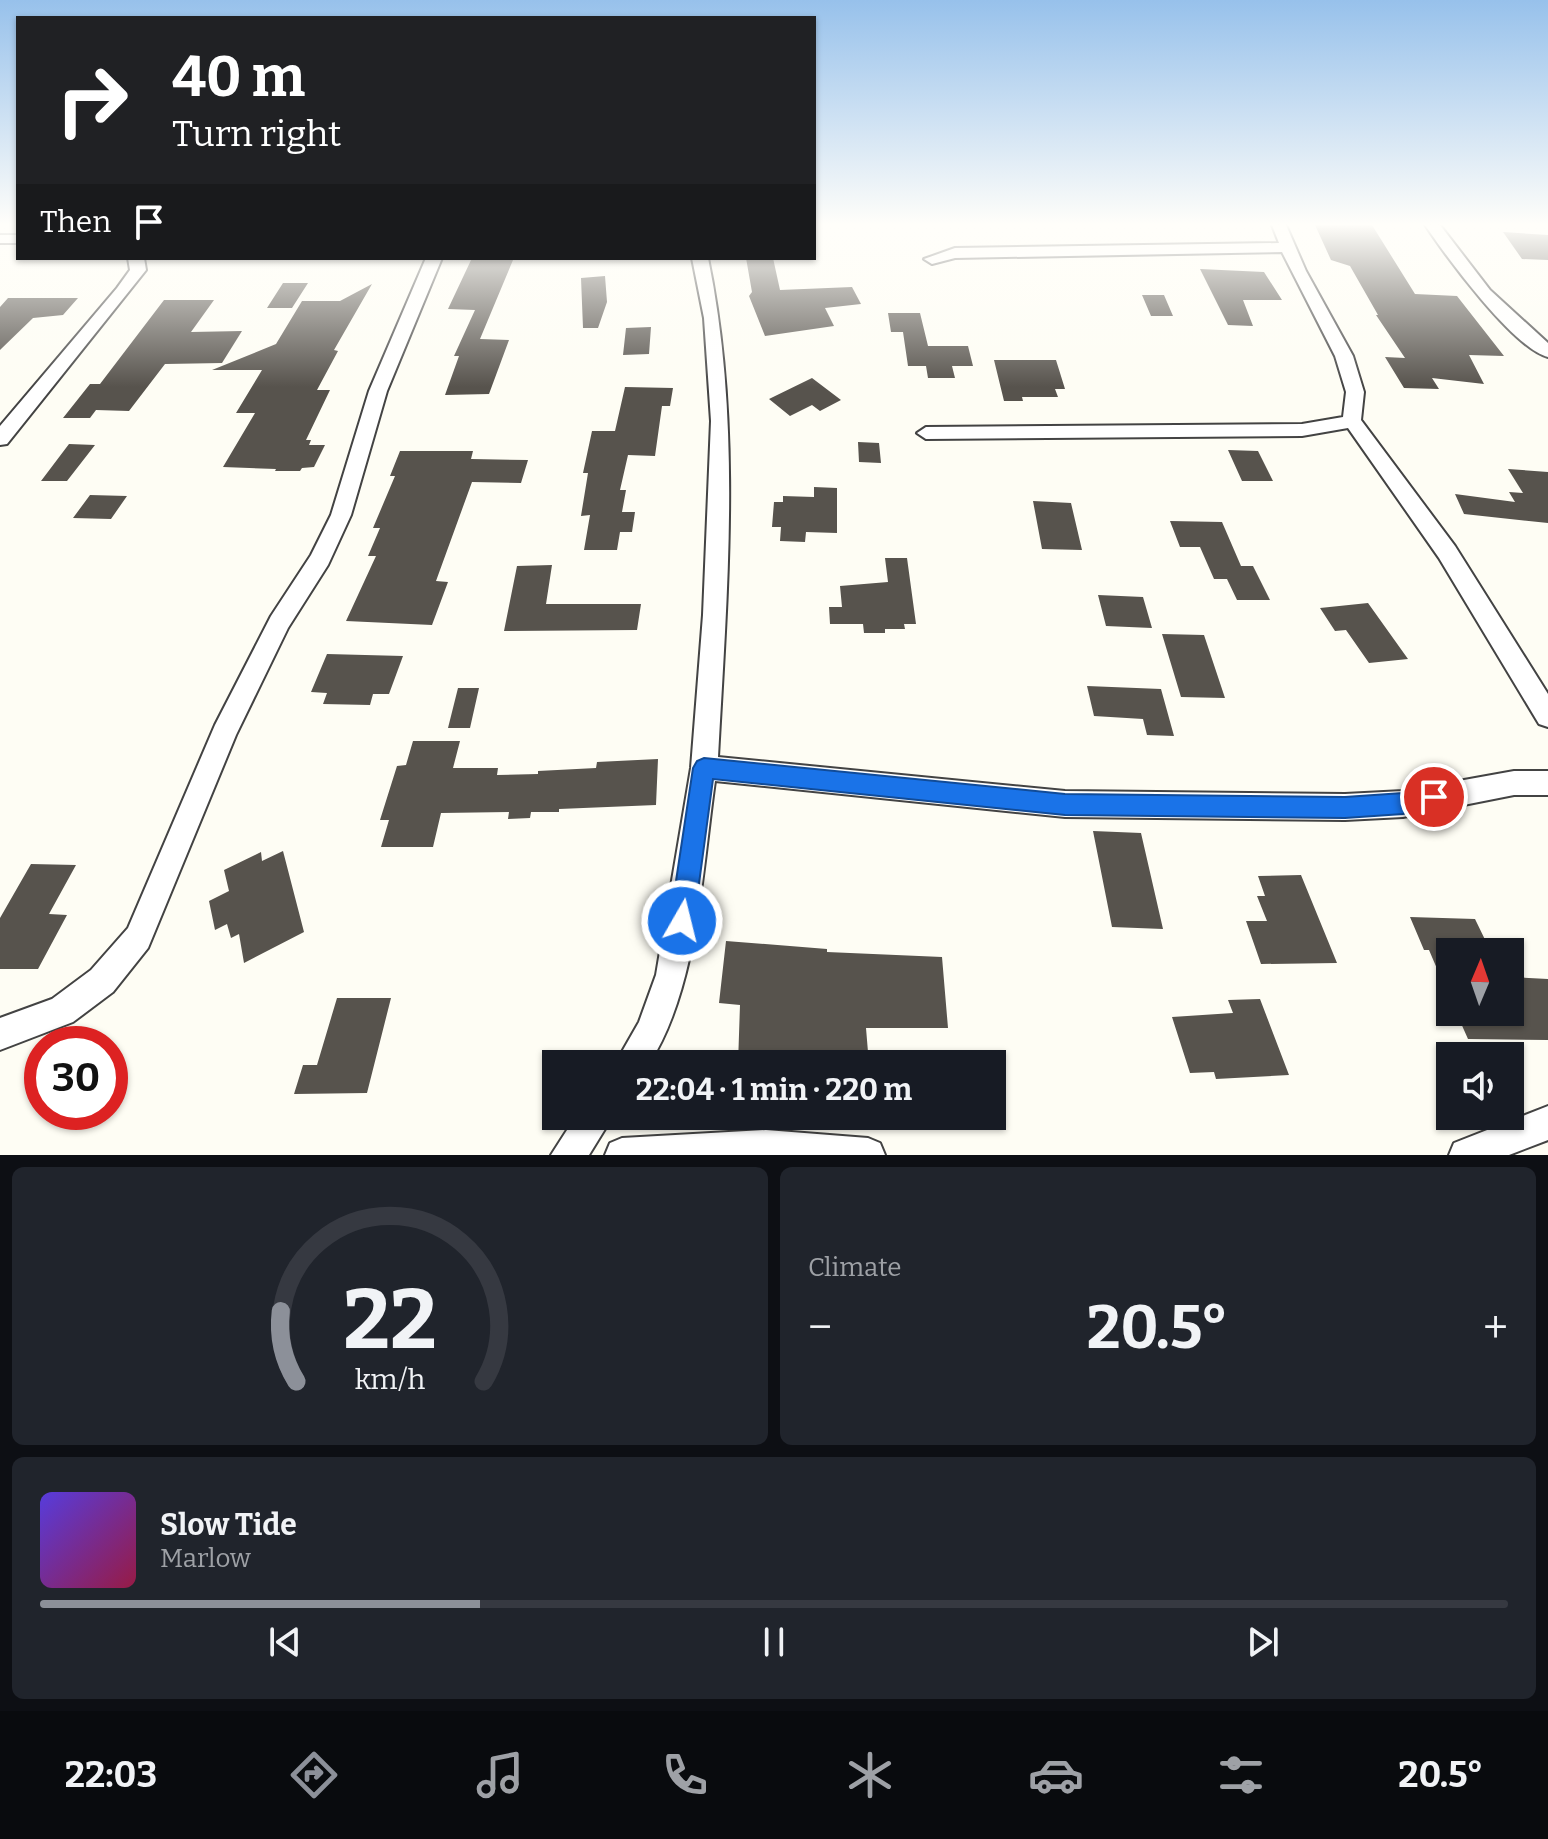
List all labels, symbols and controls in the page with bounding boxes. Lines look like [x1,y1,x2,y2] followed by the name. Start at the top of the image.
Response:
[172,44,305,111] text: 40 m
[40,48,144,152] icon: right
[172,112,341,156] text: Turn right
[127,200,171,244] icon: arrive
[40,204,111,240] text: Then
[1400,763,1468,831] pin
[1412,775,1456,819] icon: arrive
[640,879,724,963] position arrow
[1436,938,1524,1026] north arrow
[1436,938,1524,1130] map controls
[24,1026,128,1130] speed limit sign: 30
[1436,1042,1524,1130] button: sound
[636,1072,912,1108] text: 22:04 · 1 min · 220 m
[808,1252,902,1283] text: Climate
[343,1270,437,1370] text: 22
[1087,1292,1228,1364] text: 20.5°
[808,1301,832,1354] text: −
[1483,1301,1508,1354] text: +
[355,1362,426,1397] text: km/h
[160,1507,297,1543] text: Slow Tide
[160,1543,251,1574] text: Marlow
[263,1620,307,1664] icon: previous
[752,1620,796,1664] icon: pause
[1241,1620,1285,1664] icon: next
[286,1747,342,1803] icon: directions
[472,1747,528,1803] icon: music
[657,1747,713,1803] icon: phone
[842,1747,898,1803] icon: climate
[1028,1747,1084,1803] icon: car
[1213,1747,1269,1803] icon: filters
[65,1753,157,1797] text: 22:03
[1398,1753,1483,1797] text: 20.5°

